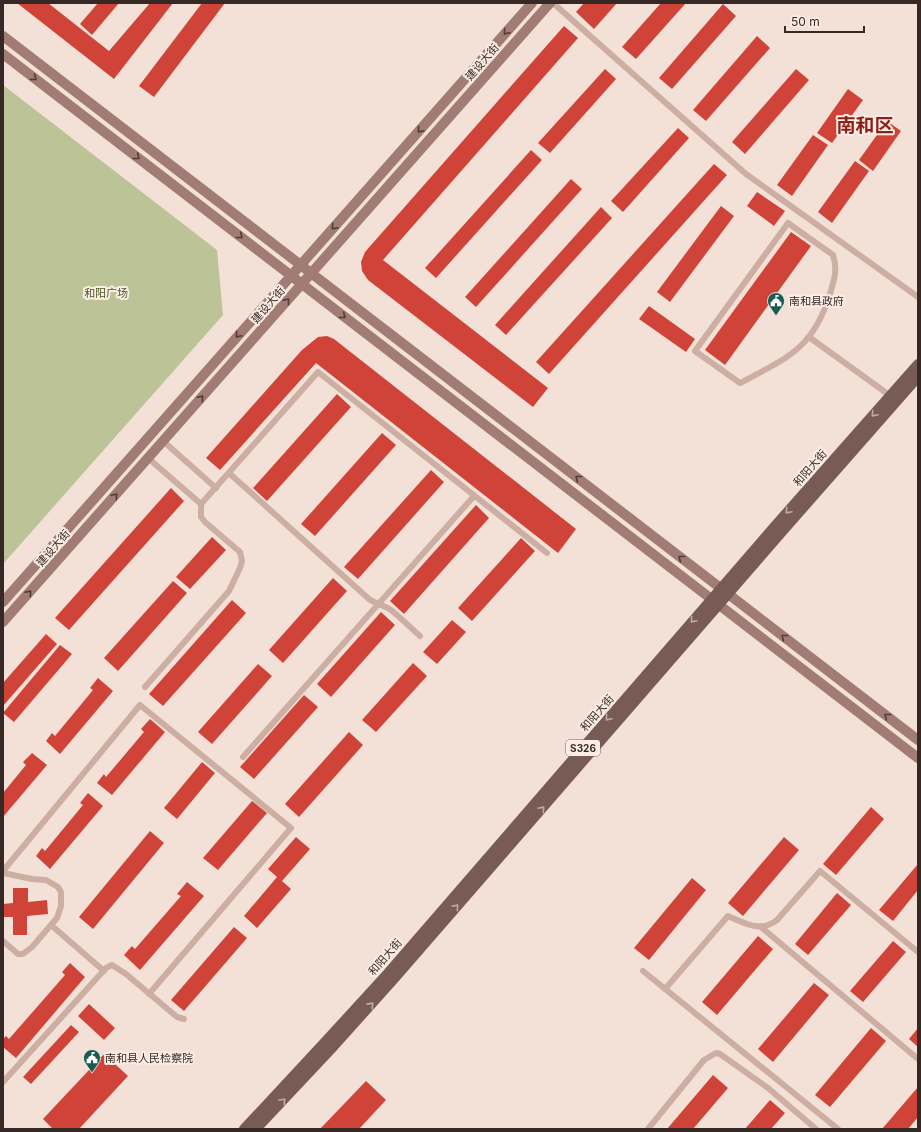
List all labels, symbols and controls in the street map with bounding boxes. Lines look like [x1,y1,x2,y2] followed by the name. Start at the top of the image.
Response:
[785,8,864,34] scale bar
[791,14,820,29] text: 50 m
[503,27,510,35] one-way arrow
[462,41,502,83] street label: 建设大街
[29,73,36,80] one-way arrow
[836,114,894,137] district label: 南和区
[417,125,424,132] one-way arrow
[133,152,140,160] one-way arrow
[331,222,338,230] one-way arrow
[236,232,243,239] one-way arrow
[248,284,288,326] street label: 建设大街
[84,286,128,300] park label: 和阳广场
[766,291,786,316] public building icon: 南和县政府
[789,294,844,308] place label: 南和县政府
[282,298,290,306] one-way arrow
[339,311,346,318] one-way arrow
[236,330,243,338] one-way arrow
[196,396,203,403] one-way arrow
[871,409,878,417] one-way arrow
[790,447,830,489] street label: 和阳大街
[575,476,582,483] one-way arrow
[110,493,118,501] one-way arrow
[785,507,792,514] one-way arrow
[33,527,73,569] street label: 建设大街
[679,555,686,562] one-way arrow
[24,591,31,598] one-way arrow
[691,615,698,623] one-way arrow
[782,635,789,642] one-way arrow
[577,692,617,734] street label: 和阳大街
[606,714,613,721] one-way arrow
[885,714,892,721] one-way arrow
[566,740,600,756] road number: S326
[537,806,544,813] one-way arrow
[452,904,459,912] one-way arrow
[365,936,405,978] street label: 和阳大街
[366,1002,374,1010] one-way arrow
[82,1048,102,1073] public building icon: 南和县人民检察院
[105,1051,193,1065] place label: 南和县人民检察院
[278,1098,285,1105] one-way arrow

